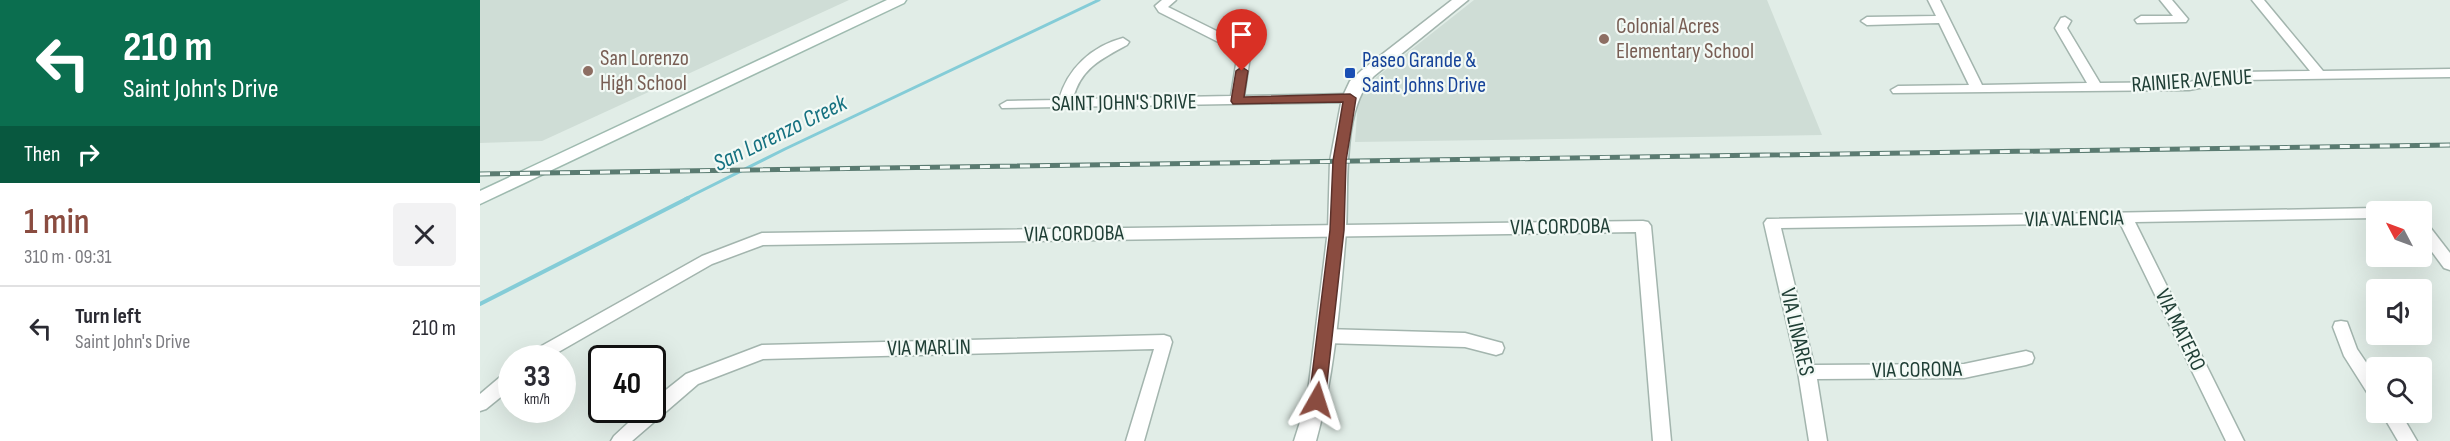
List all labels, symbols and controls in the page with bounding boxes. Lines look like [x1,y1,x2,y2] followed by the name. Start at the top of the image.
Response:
[1216,9,1267,71] pin
[1616,13,1754,65] place label: Colonial Acres Elementary School
[1225,18,1258,51] icon: arrive
[123,22,212,73] text: 210 m
[24,24,102,102] icon: left
[1597,32,1611,46] marker: Colonial Acres Elementary School
[600,45,689,97] place label: San Lorenzo High School
[1362,47,1486,99] place label: Paseo Grande & Saint Johns Drive
[2131,63,2253,99] street label: RAINIER AVENUE
[581,64,595,78] marker: San Lorenzo High School
[1343,66,1357,80] marker: Paseo Grande & Saint Johns Drive
[123,73,279,105] text: Saint John's Drive
[709,88,852,178] water label: San Lorenzo Creek
[1051,88,1197,118] street label: SAINT JOHN'S DRIVE
[72,138,105,171] icon: right
[24,141,60,168] text: Then
[24,201,89,244] text: 1 min
[2366,201,2432,267] north arrow
[2366,201,2432,423] map controls
[393,203,456,266] button: close
[2024,205,2124,233] street label: VIA VALENCIA
[1510,213,1611,241] street label: VIA CORDOBA
[1024,220,1125,248] street label: VIA CORDOBA
[24,245,112,269] text: 310 m · 09:31
[2366,279,2432,345] button: sound
[2149,285,2211,375] street label: VIA MATERO
[1774,286,1820,378] street label: VIA LINARES
[75,303,141,330] text: Turn left
[24,312,57,345] icon: left
[412,315,456,342] text: 210 m
[75,330,190,354] text: Saint John's Drive
[887,334,971,362] street label: VIA MARLIN
[588,345,666,423] speed limit sign: 40
[1872,356,1963,384] street label: VIA CORONA
[2366,357,2432,423] button: search
[524,359,550,395] text: 33
[1285,368,1349,432] position arrow
[524,390,550,409] text: km/h

